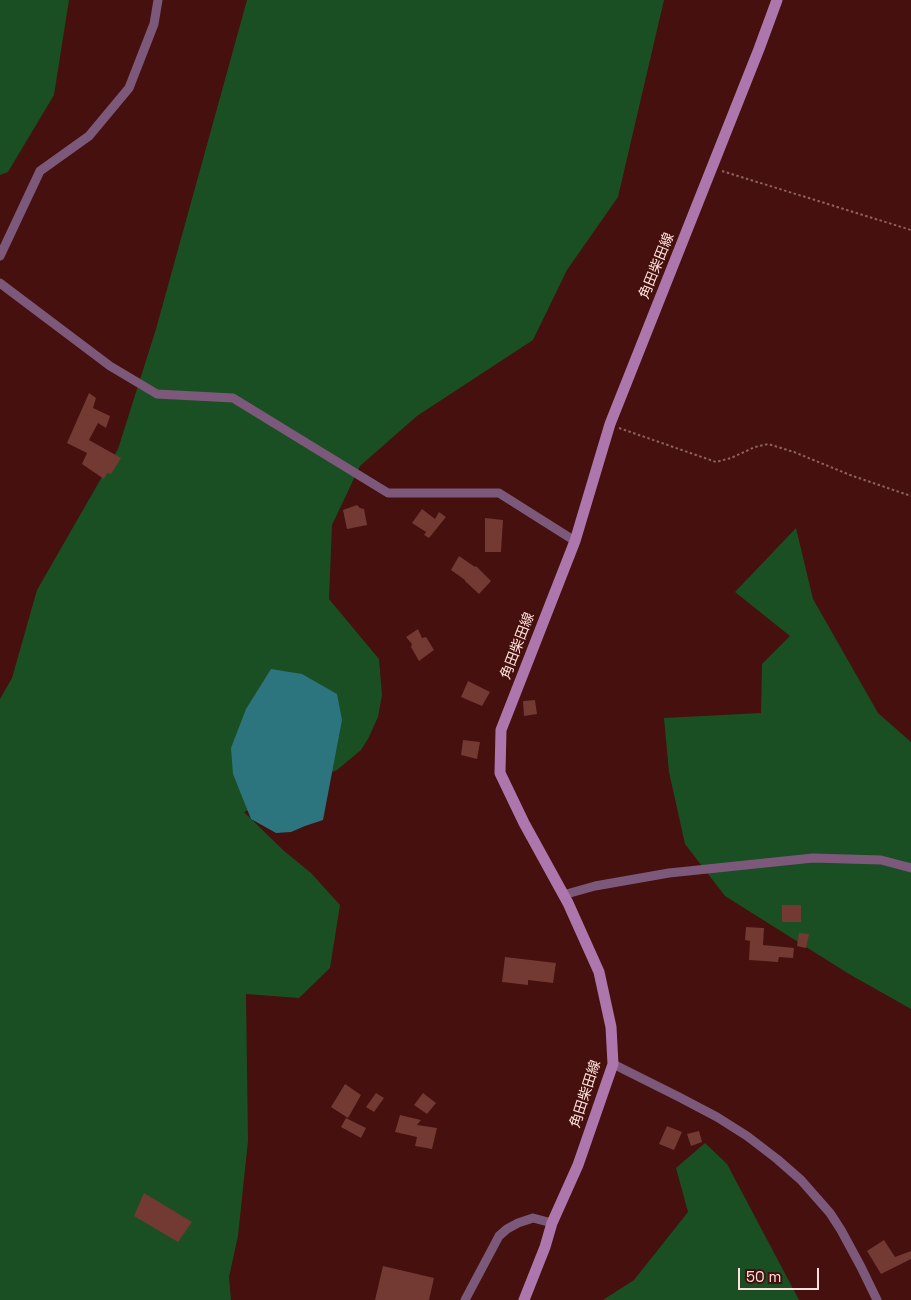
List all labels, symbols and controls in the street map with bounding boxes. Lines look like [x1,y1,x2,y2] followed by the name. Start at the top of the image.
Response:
[636,230,678,302] street label: 角田柴田線
[498,610,538,682] street label: 角田柴田線
[567,1058,605,1130] street label: 角田柴田線
[741,1258,822,1290] scale bar
[746,1267,781,1286] text: 50 m

